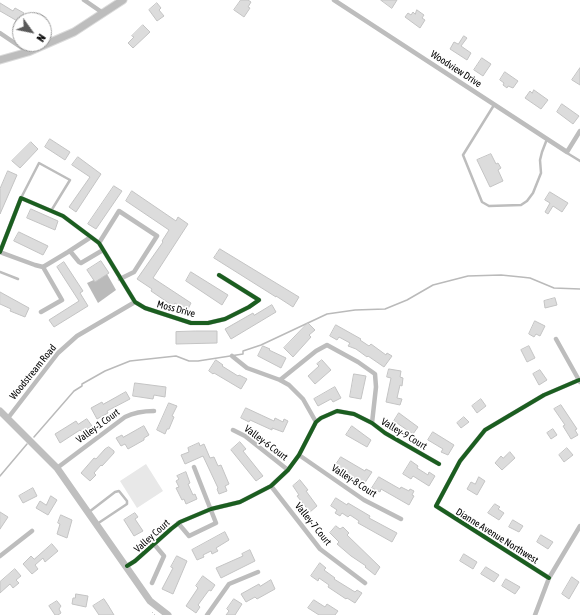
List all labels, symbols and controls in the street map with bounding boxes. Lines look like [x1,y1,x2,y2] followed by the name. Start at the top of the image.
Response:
[12,12,52,52] north arrow
[34,32,48,44] text: N
[428,48,484,90] street label: Woodview Drive
[155,298,197,320] street label: Moss Drive
[7,342,59,402] street label: Woodstream Road
[74,406,122,446] street label: Valley-1 Court
[379,416,429,452] street label: Valley-9 Court
[242,423,290,463] street label: Valley-6 Court
[329,462,379,500] street label: Valley-8 Court
[292,500,334,548] street label: Valley-7 Court
[453,506,541,566] street label: Dianne Avenue Northwest
[132,517,172,555] street label: Valley Court

